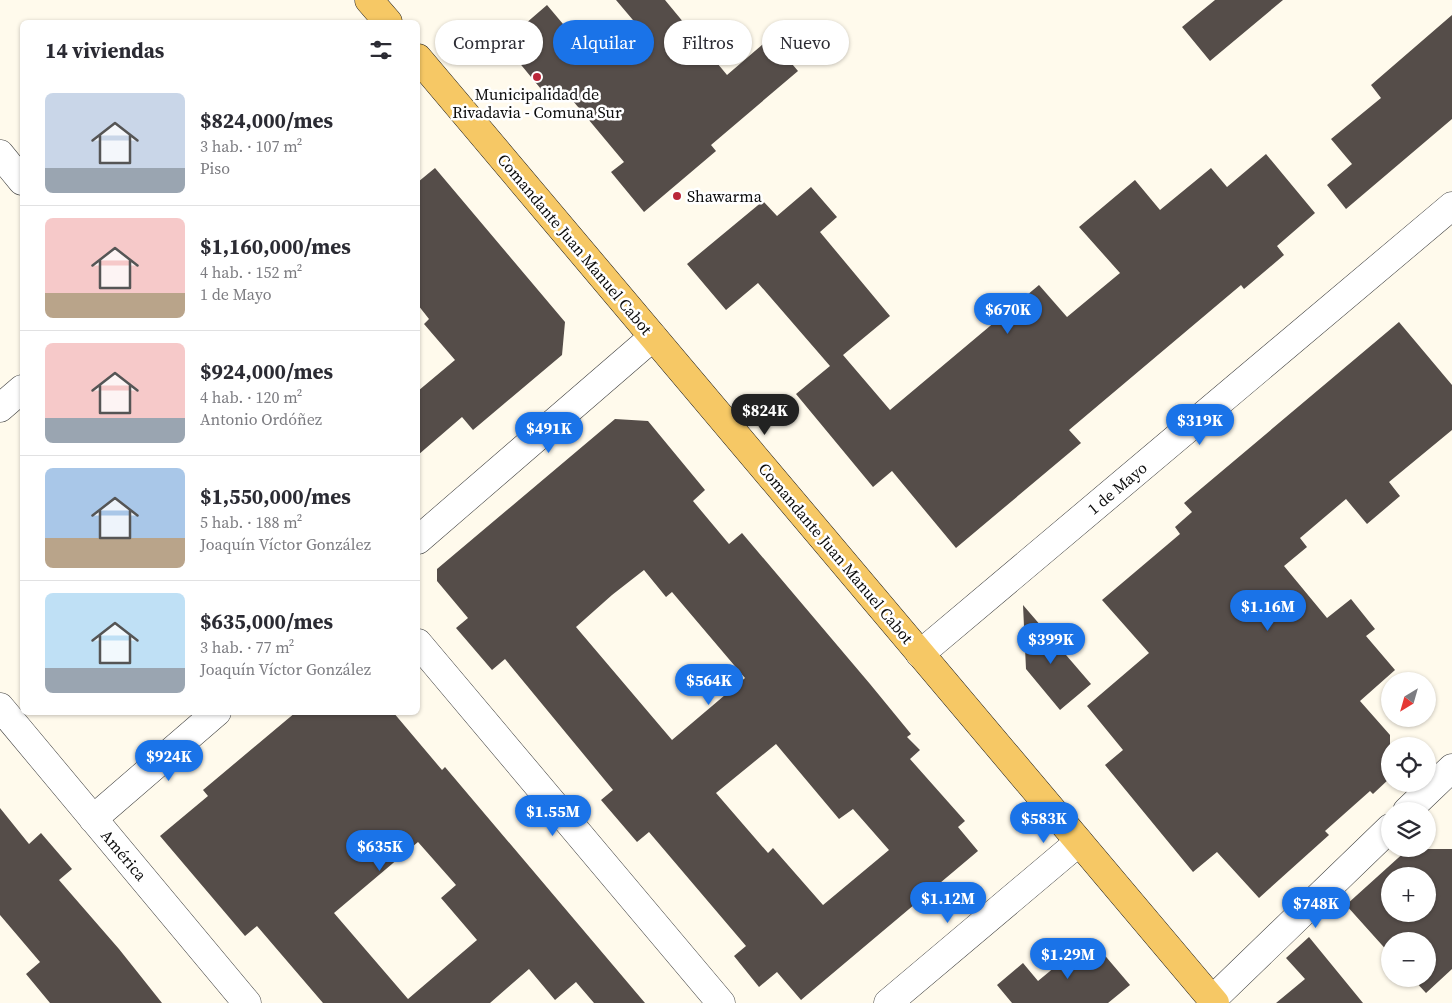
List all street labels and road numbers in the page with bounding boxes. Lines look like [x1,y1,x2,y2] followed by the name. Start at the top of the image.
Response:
[493,149,658,340] street label: Comandante Juan Manuel Cabot
[1083,456,1152,519] street label: 1 de Mayo
[754,458,919,649] street label: Comandante Juan Manuel Cabot
[96,825,152,886] street label: América

